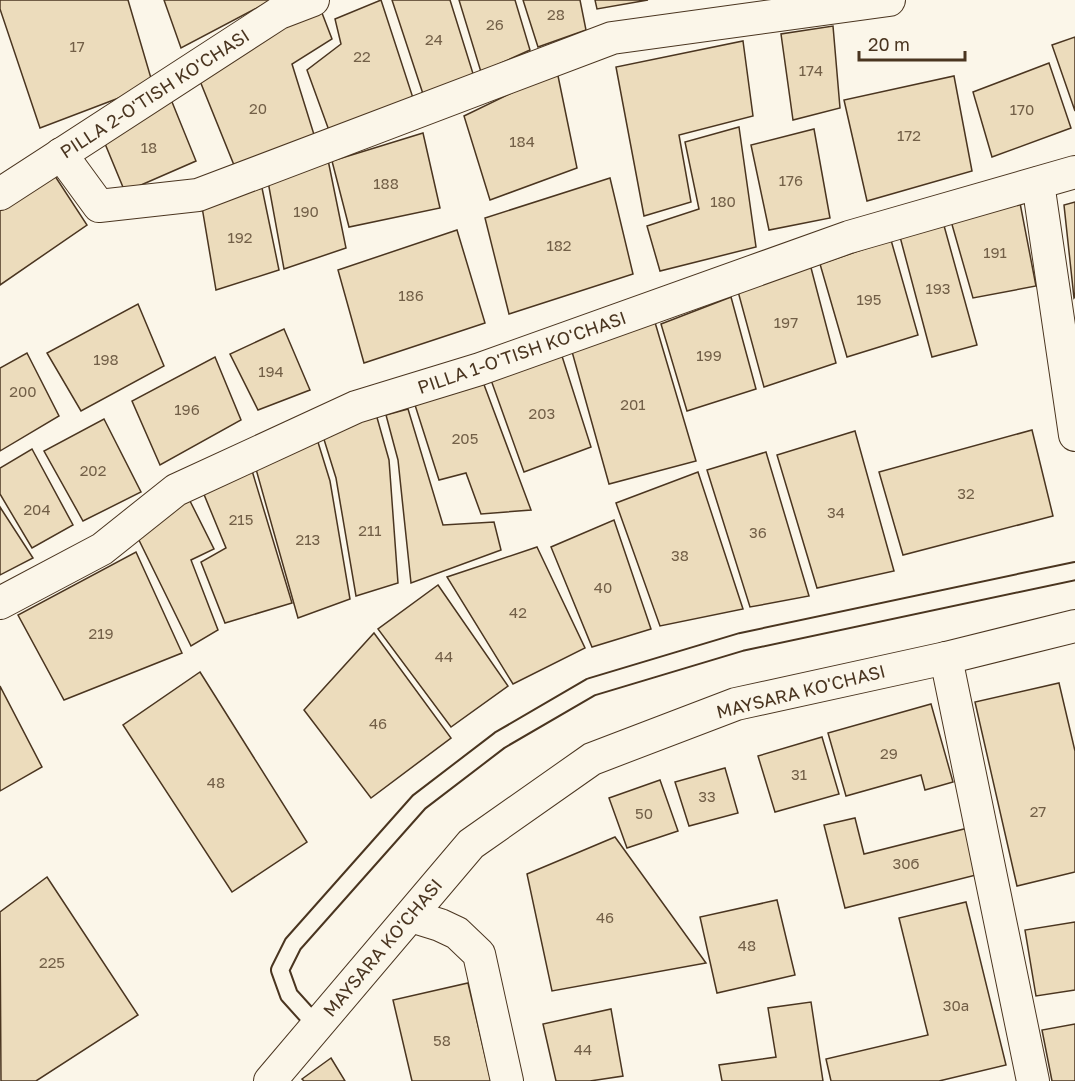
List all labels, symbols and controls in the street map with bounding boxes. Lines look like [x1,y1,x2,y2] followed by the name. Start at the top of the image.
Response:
[547,5,565,23] house number: 28
[486,15,504,33] house number: 26
[56,24,253,163] street label: PILLA 2-O'TISH KO'CHASI
[859,24,966,62] scale bar
[425,30,443,48] house number: 24
[868,33,910,55] text: 20 m
[69,37,85,55] house number: 17
[353,47,371,65] house number: 22
[799,61,823,79] house number: 174
[249,99,267,117] house number: 20
[1010,100,1034,118] house number: 170
[897,126,921,144] house number: 172
[509,132,535,150] house number: 184
[141,138,157,156] house number: 18
[779,171,803,189] house number: 176
[373,174,399,192] house number: 188
[710,192,736,210] house number: 180
[293,202,319,220] house number: 190
[227,228,253,246] house number: 192
[546,236,572,254] house number: 182
[983,243,1007,261] house number: 191
[925,279,951,297] house number: 193
[398,286,424,304] house number: 186
[856,290,882,308] house number: 195
[414,306,629,398] street label: PILLA 1-O'TISH KO'CHASI
[774,313,798,331] house number: 197
[696,346,722,364] house number: 199
[93,350,119,368] house number: 198
[258,362,284,380] house number: 194
[9,382,37,400] house number: 200
[620,395,646,413] house number: 201
[174,400,200,418] house number: 196
[529,404,555,422] house number: 203
[452,429,478,447] house number: 205
[80,461,106,479] house number: 202
[957,484,975,502] house number: 32
[23,500,51,518] house number: 204
[827,503,845,521] house number: 34
[229,510,253,528] house number: 215
[358,521,382,539] house number: 211
[749,523,767,541] house number: 36
[296,530,320,548] house number: 213
[671,546,689,564] house number: 38
[594,578,612,596] house number: 40
[509,603,527,621] house number: 42
[88,624,114,642] house number: 219
[435,647,453,665] house number: 44
[714,659,888,723] street label: MAYSARA KO'CHASI
[369,714,387,732] house number: 46
[880,744,898,762] house number: 29
[791,765,807,783] house number: 31
[207,773,225,791] house number: 48
[698,787,716,805] house number: 33
[1030,802,1046,820] house number: 27
[635,804,653,822] house number: 50
[892,854,920,872] house number: 30б
[318,874,446,1021] street label: MAYSARA KO'CHASI
[596,908,614,926] house number: 46
[738,936,756,954] house number: 48
[39,953,65,971] house number: 225
[943,996,969,1014] house number: 30a
[433,1031,451,1049] house number: 58
[574,1040,592,1058] house number: 44

